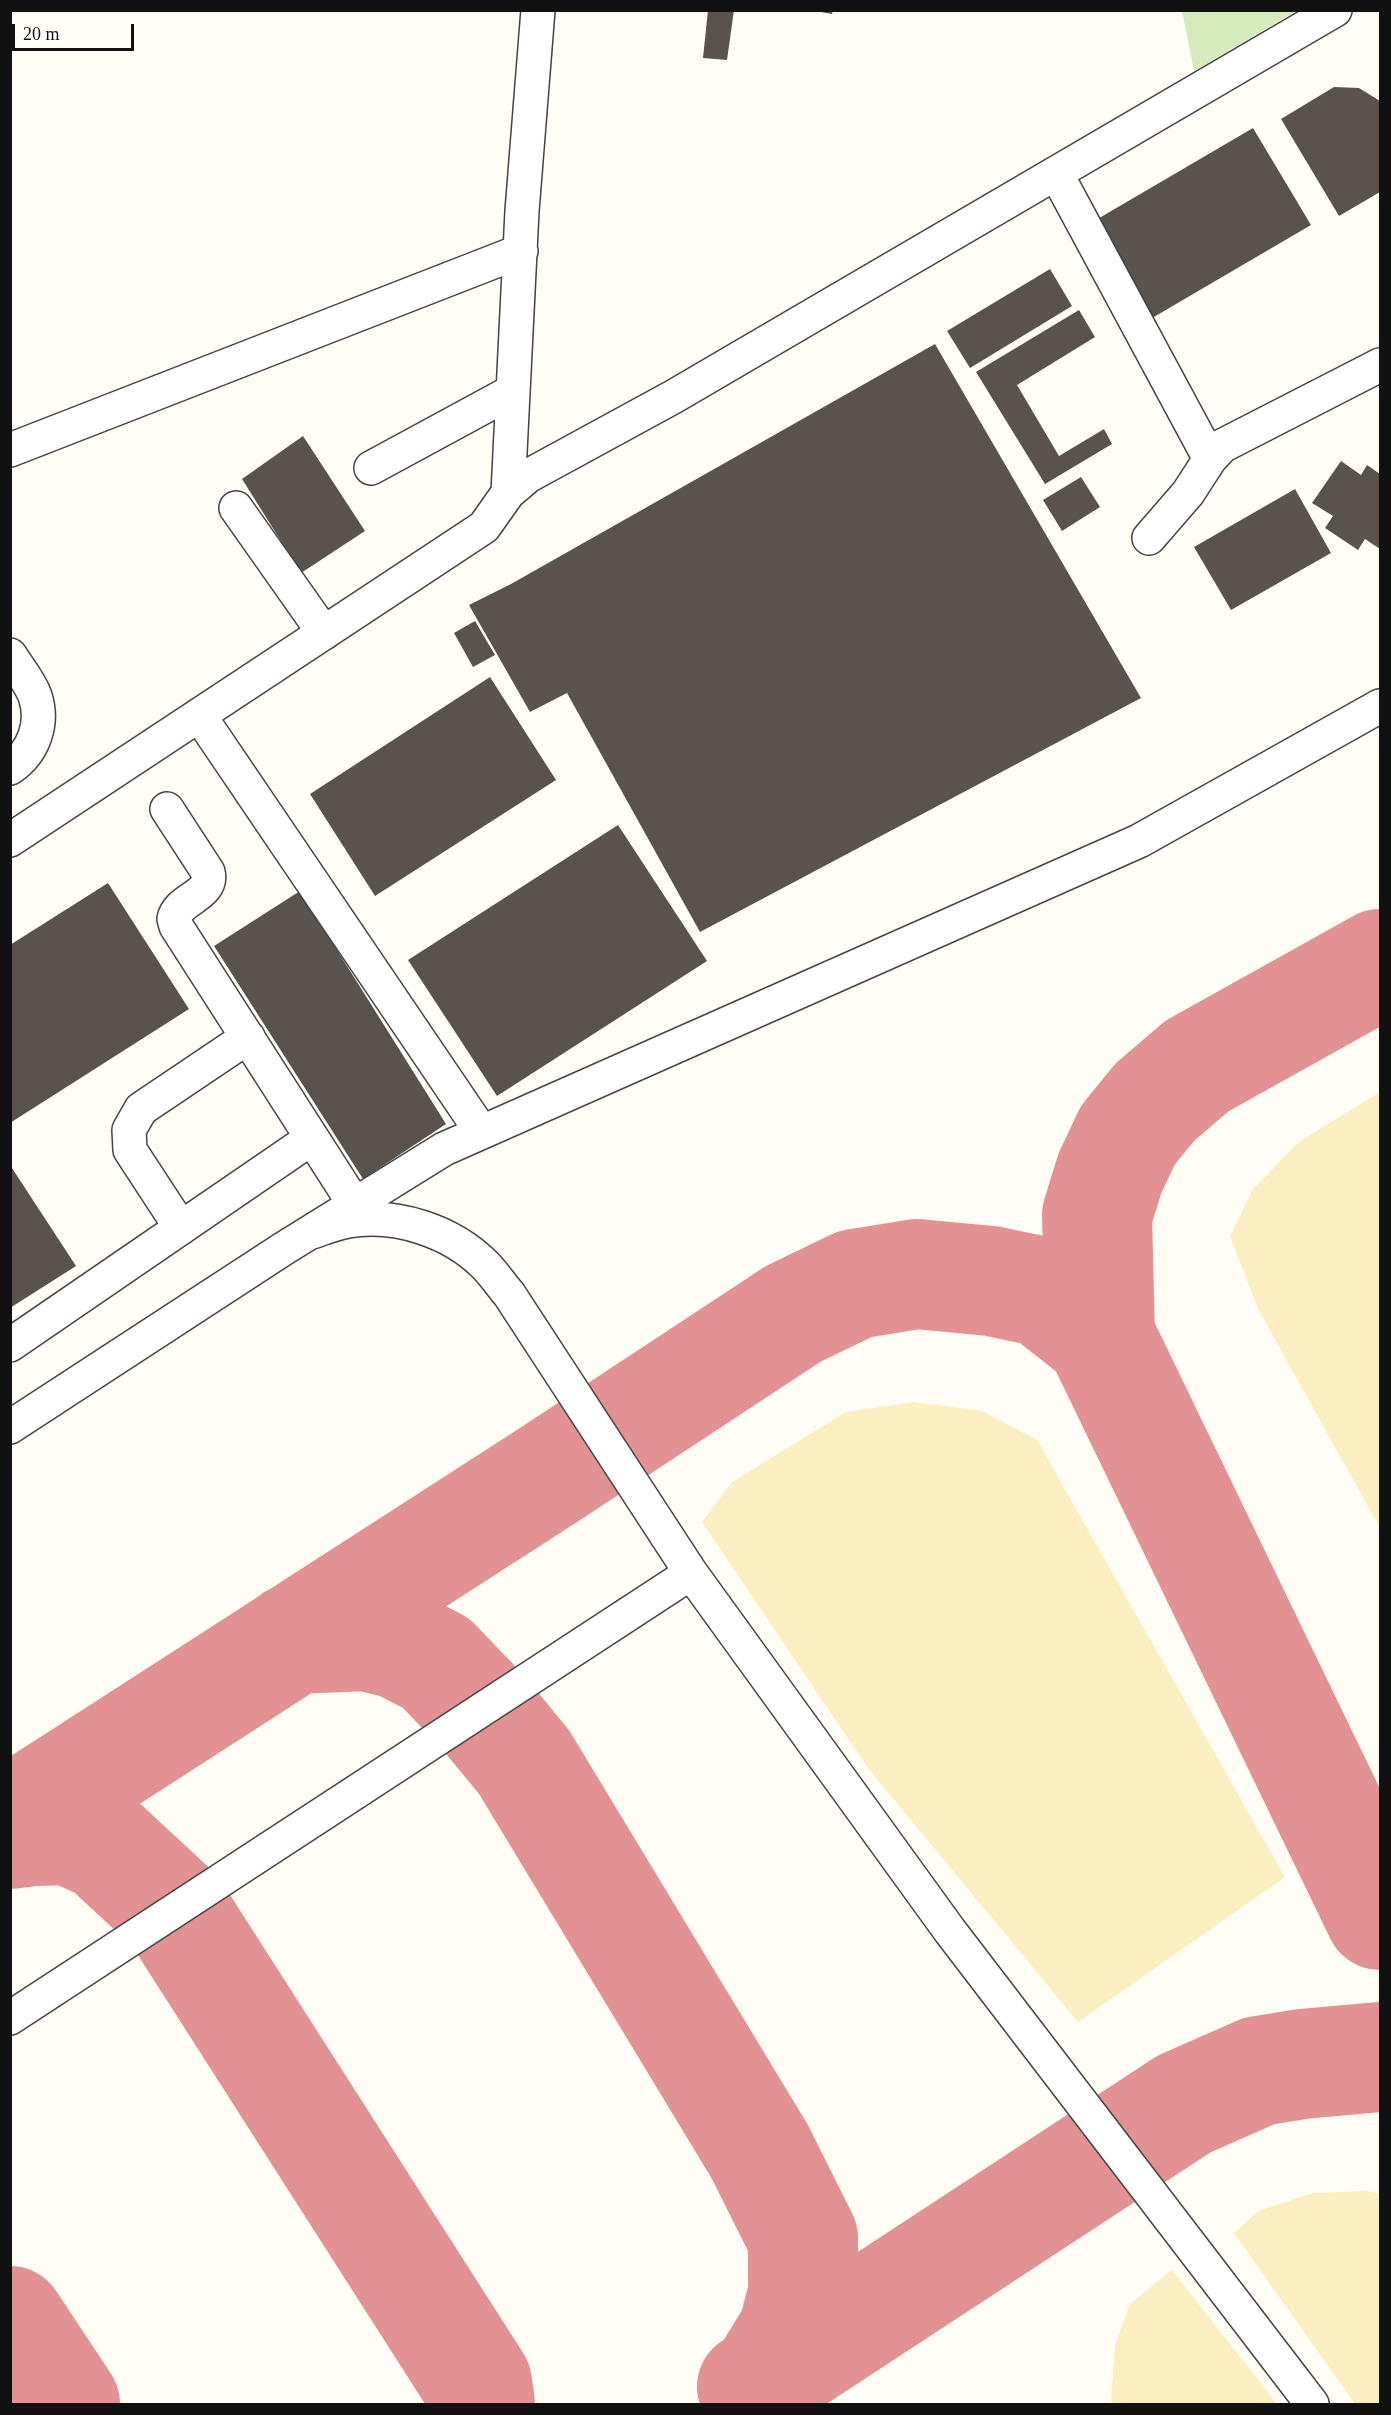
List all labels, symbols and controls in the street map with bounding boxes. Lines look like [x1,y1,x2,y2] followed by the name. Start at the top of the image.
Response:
[15,12,136,50] scale bar
[23,24,60,44] text: 20 m

